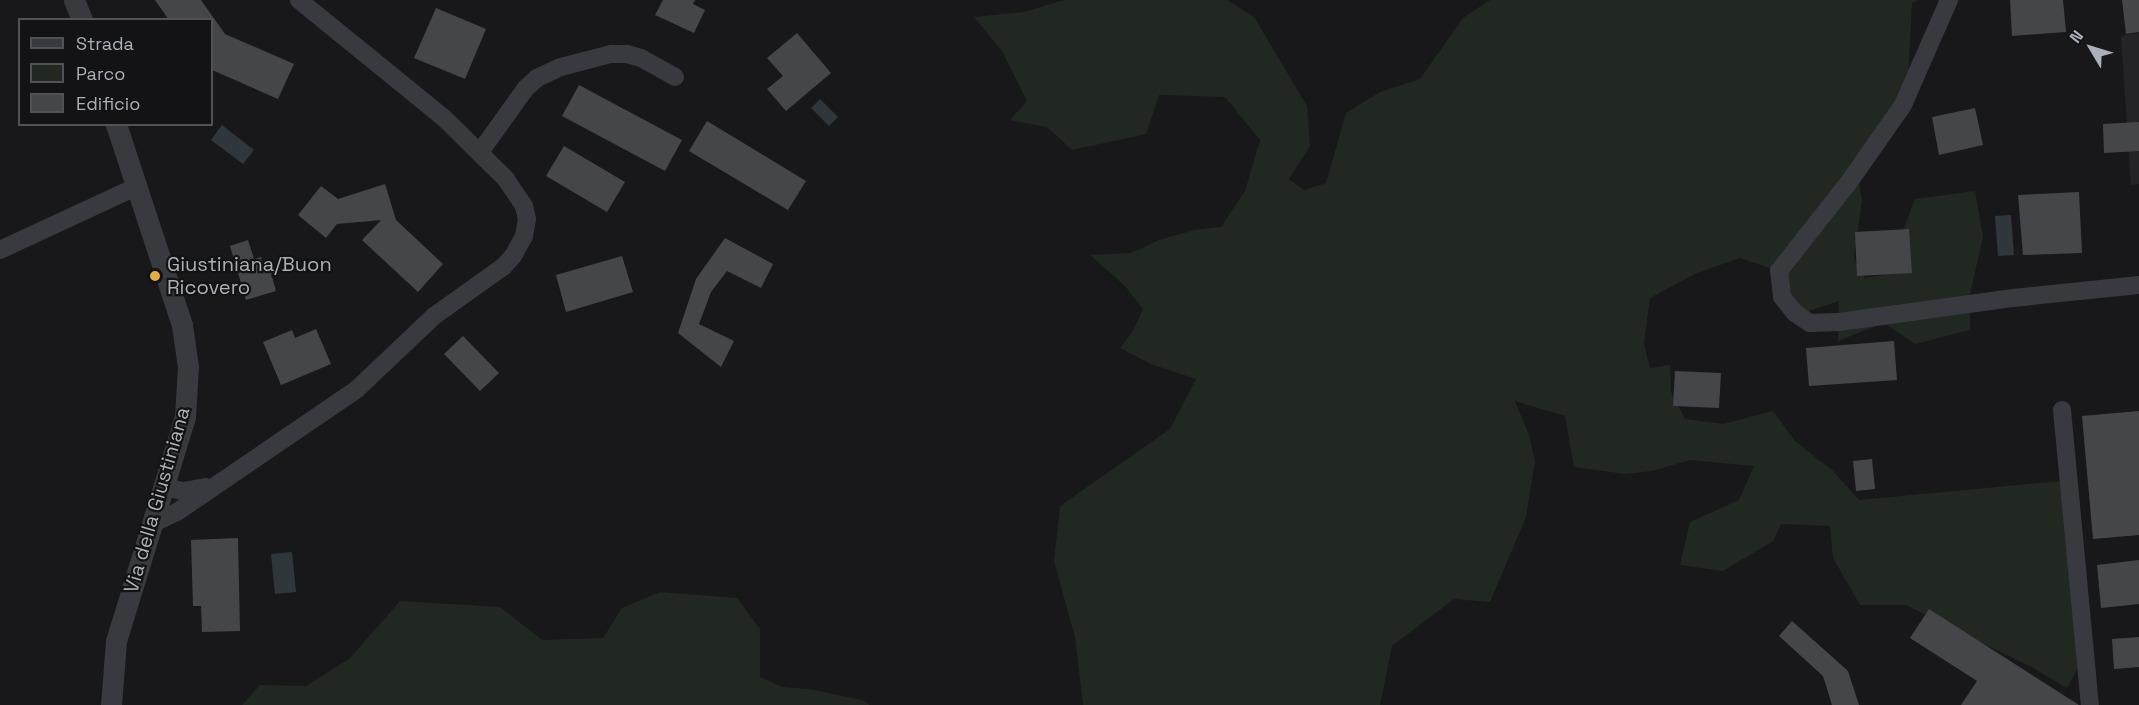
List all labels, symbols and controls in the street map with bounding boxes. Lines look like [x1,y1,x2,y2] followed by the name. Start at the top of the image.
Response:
[18,18,213,126] legend
[2061,18,2121,78] north arrow
[2065,26,2088,47] text: N
[76,32,134,55] text: Strada
[76,62,125,85] text: Parco
[76,92,140,115] text: Edificio
[167,252,332,299] place label: Giustiniana/Buon Ricovero
[148,269,162,283] marker: Giustiniana/Buon Ricovero
[119,404,195,596] street label: Via della Giustiniana

